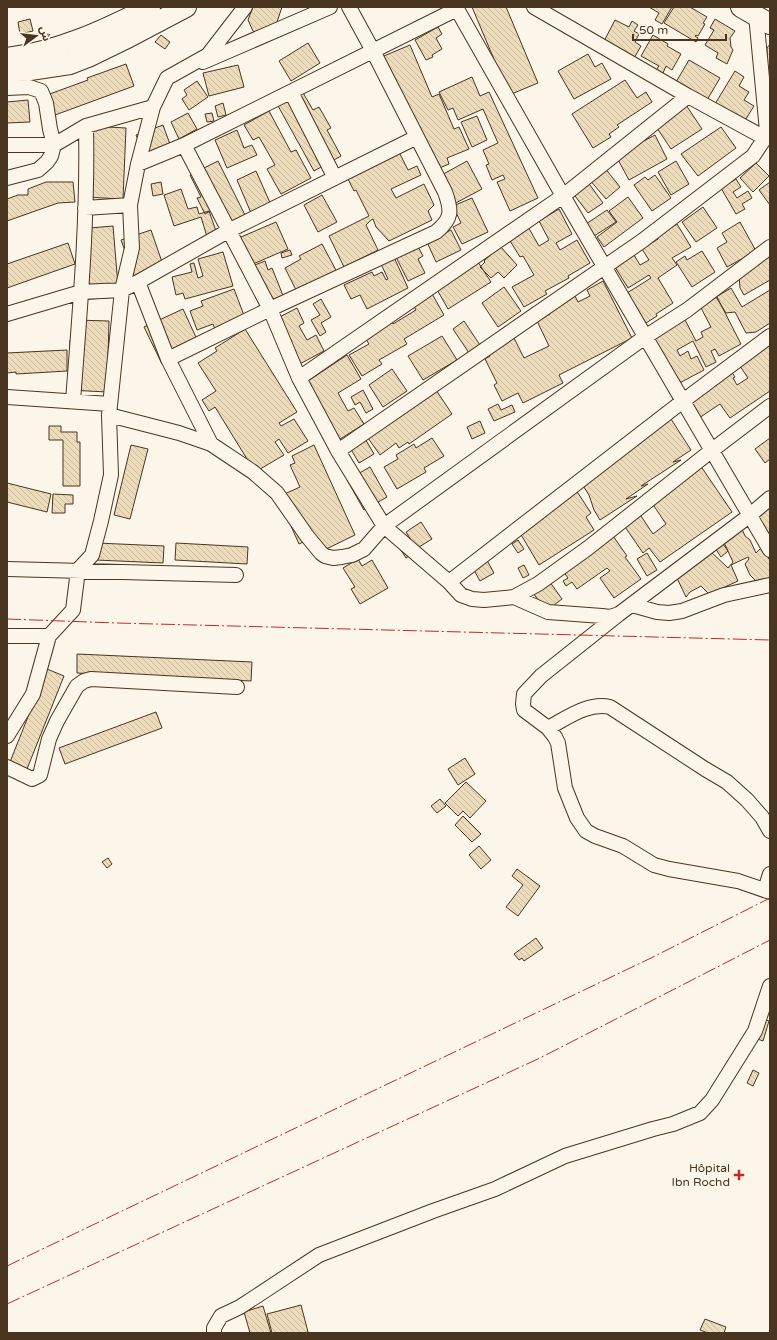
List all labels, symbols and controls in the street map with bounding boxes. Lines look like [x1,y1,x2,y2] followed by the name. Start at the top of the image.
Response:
[16,16,56,56] north arrow
[633,16,726,42] scale bar
[639,23,668,37] text: 50 m
[37,25,53,43] text: ش
[672,1161,730,1189] place label: Hôpital Ibn Rochd
[733,1169,745,1181] marker: Hôpital Ibn Rochd

